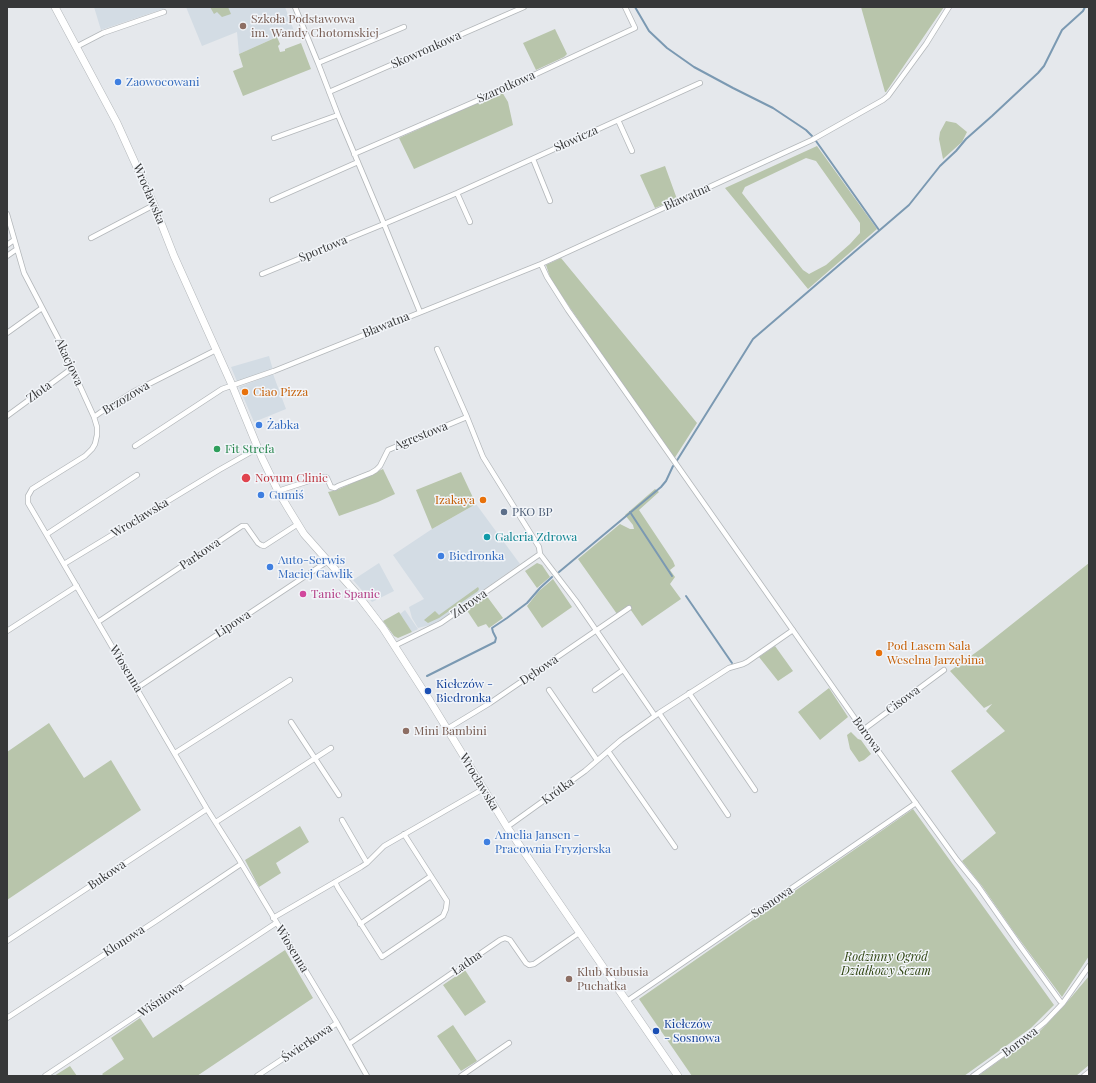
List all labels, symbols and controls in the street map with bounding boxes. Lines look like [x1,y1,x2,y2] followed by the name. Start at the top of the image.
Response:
[251,12,379,40] place label: Szkoła Podstawowa im. Wandy Chotomskiej
[238,21,248,31] marker: Szkoła Podstawowa im. Wandy Chotomskiej
[389,28,463,72] street label: Skowronkowa
[475,68,537,106] street label: Szarotkowa
[126,75,199,89] place label: Zaowocowani
[113,77,123,87] marker: Zaowocowani
[552,123,600,155] street label: Słowicza
[130,162,168,226] street label: Wrocławska
[662,180,712,214] street label: Bławatna
[297,233,349,265] street label: Sportowa
[360,309,412,341] street label: Bławatna
[52,336,86,388] street label: Akacjowa
[24,378,54,406] street label: Złota
[100,378,152,418] street label: Brzozowa
[253,385,308,399] place label: Ciao Pizza
[240,387,250,397] marker: Ciao Pizza
[267,418,299,432] place label: Żabka
[392,419,450,453] street label: Agrestowa
[254,420,264,430] marker: Żabka
[225,442,274,456] place label: Fit Strefa
[212,444,222,454] marker: Fit Strefa
[255,471,328,485] place label: Novum Clinic
[240,472,252,484] marker: Novum Clinic
[269,488,304,502] place label: Gumiś
[256,490,266,500] marker: Gumiś
[435,493,475,507] place label: Izakaya
[109,495,171,541] street label: Wrocławska
[478,495,488,505] marker: Izakaya
[512,505,553,519] place label: PKO BP
[499,507,509,517] marker: PKO BP
[495,530,577,544] place label: Galeria Zdrowa
[482,532,492,542] marker: Galeria Zdrowa
[177,535,223,573] street label: Parkowa
[449,549,504,563] place label: Biedronka
[436,551,446,561] marker: Biedronka
[278,553,353,581] place label: Auto-Serwis Maciej Gawlik
[265,562,275,572] marker: Auto-Serwis Maciej Gawlik
[448,586,490,622] street label: Zdrowa
[311,587,380,601] place label: Tanie Spanie
[298,589,308,599] marker: Tanie Spanie
[213,607,253,641] street label: Lipowa
[887,639,984,667] place label: Pod Lasem Sala Weselna Jarzębina
[106,643,146,695] street label: Wiosenna
[874,648,884,658] marker: Pod Lasem Sala Weselna Jarzębina
[517,652,561,688] street label: Dębowa
[436,677,493,705] place label: Kiełczów - Biedronka
[883,683,923,717] street label: Cisowa
[423,686,433,696] marker: Kiełczów - Biedronka
[849,714,885,756] street label: Borowa
[414,724,487,738] place label: Mini Bambini
[401,726,411,736] marker: Mini Bambini
[456,751,502,813] street label: Wrocławska
[539,775,577,807] street label: Krótka
[495,828,611,856] place label: Amelia Jansen - Pracownia Fryzjerska
[482,837,492,847] marker: Amelia Jansen - Pracownia Fryzjerska
[85,857,129,893] street label: Bukowa
[748,883,796,921] street label: Sosnowa
[101,922,147,960] street label: Klonowa
[272,923,312,975] street label: Wiosenna
[449,948,485,978] street label: Ładna
[841,950,931,978] park label: Rodzinny Ogród Działkowy Sezam
[577,965,648,993] place label: Klub Kubusia Puchatka
[564,974,574,984] marker: Klub Kubusia Puchatka
[136,980,186,1020] street label: Wiśniowa
[664,1017,720,1045] place label: Kiełczów - Sosnowa
[279,1021,335,1065] street label: Świerkowa
[999,1024,1041,1060] street label: Borowa
[651,1026,661,1036] marker: Kiełczów - Sosnowa

